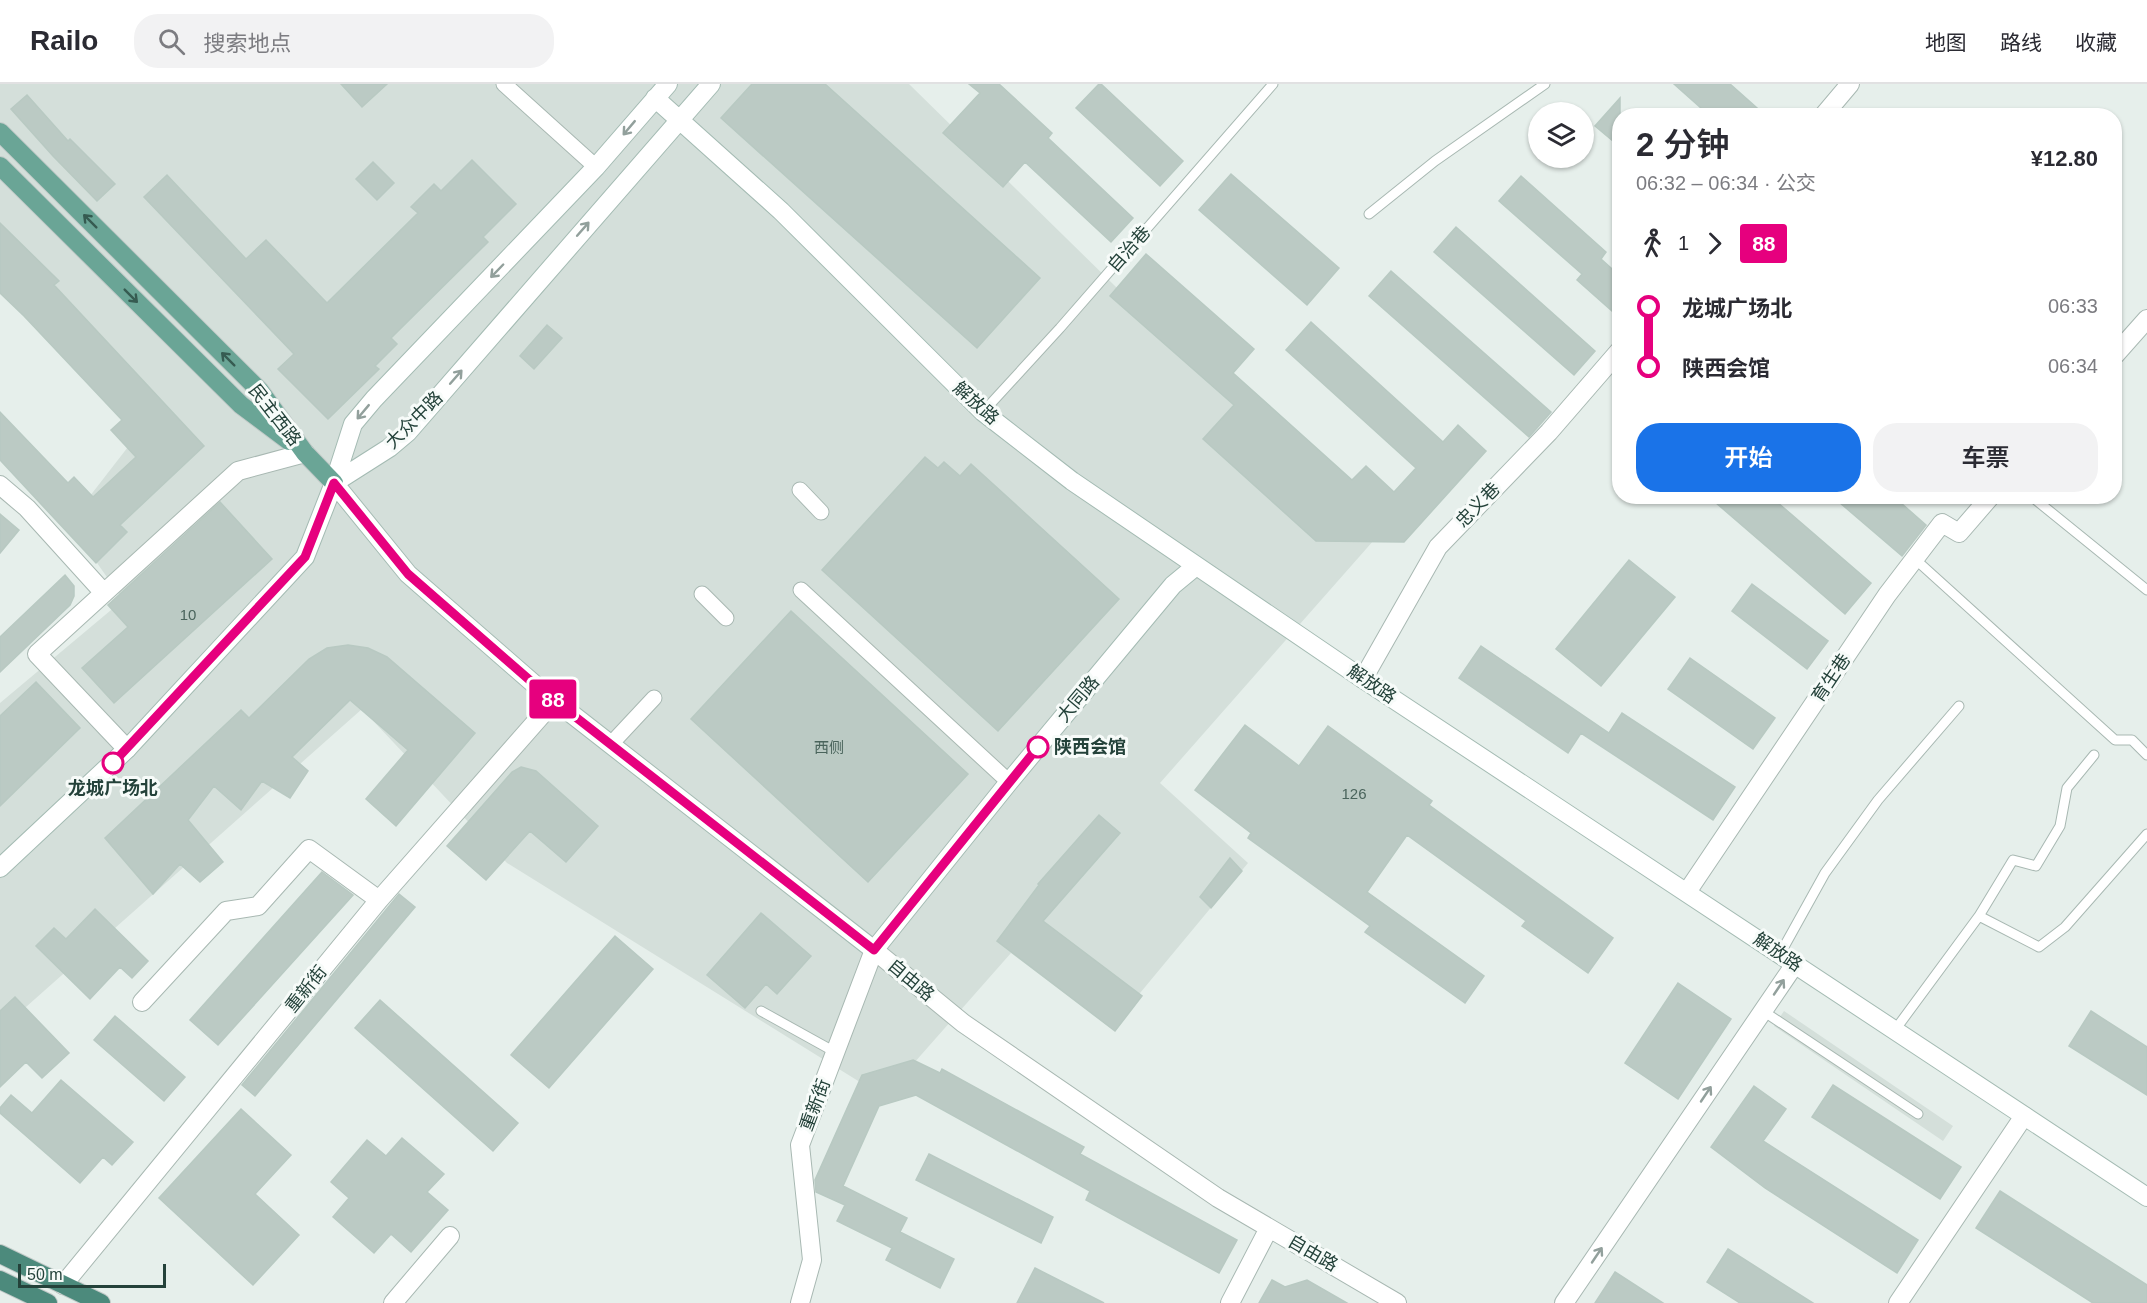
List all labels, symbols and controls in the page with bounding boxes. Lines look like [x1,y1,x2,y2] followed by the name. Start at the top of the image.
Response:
[134,14,554,68] search box
[30,25,98,56] text: Railo
[155,25,188,58] icon: search
[203,31,291,56] text: 搜索地点
[1925,31,1967,54] text: 地图
[2000,31,2042,54] text: 路线
[2075,31,2117,54] text: 收藏
[1528,102,1594,168] map controls
[1528,102,1594,168] button: layers
[623,120,636,136] one-way arrow
[1636,126,1730,163] text: 2 分钟
[2031,146,2098,171] text: ¥12.80
[1636,172,1816,194] text: 06:32 – 06:34 · 公交
[82,214,97,229] one-way arrow
[576,222,590,237] one-way arrow
[1104,222,1154,276] street label: 自治巷
[1636,227,1669,260] icon: walk
[1698,227,1731,260] icon: forward
[1678,232,1689,254] text: 1
[1752,232,1775,255] text: 88
[489,263,504,278] one-way arrow
[124,288,138,303] one-way arrow
[2048,295,2098,317] text: 06:33
[1682,296,1792,321] text: 龙城广场北
[220,352,235,366] one-way arrow
[2048,355,2098,377] text: 06:34
[1682,356,1770,381] text: 陕西会馆
[448,369,462,385] one-way arrow
[949,378,1003,428] street label: 解放路
[245,380,305,450] street label: 民主西路
[381,387,447,453] street label: 大众中路
[356,404,369,420] one-way arrow
[1636,423,1861,492] button: 开始
[1873,423,2098,492] button: 车票
[1452,479,1504,531] street label: 忠义巷
[180,606,196,623] house number: 10
[1808,650,1854,706] street label: 育生巷
[1344,661,1400,707] street label: 解放路
[1053,672,1103,726] street label: 大同路
[526,680,580,718] line badge: 88
[541,688,565,711] text: 88
[1027,736,1049,758] marker: 陕西会馆
[1054,737,1126,757] place label: 陕西会馆
[814,739,844,756] house number: 西侧
[102,752,124,774] marker: 龙城广场北
[68,778,158,798] place label: 龙城广场北
[1341,785,1367,802] house number: 126
[1750,929,1806,975] street label: 解放路
[884,955,938,1005] street label: 自由路
[281,962,331,1016] street label: 重新街
[1773,980,1785,996] one-way arrow
[796,1076,834,1134] street label: 重新街
[1700,1085,1713,1102] one-way arrow
[1285,1231,1341,1275] street label: 自由路
[1591,1247,1603,1263] one-way arrow
[18,1261,166,1288] scale bar
[27,1266,63,1283] text: 50 m

